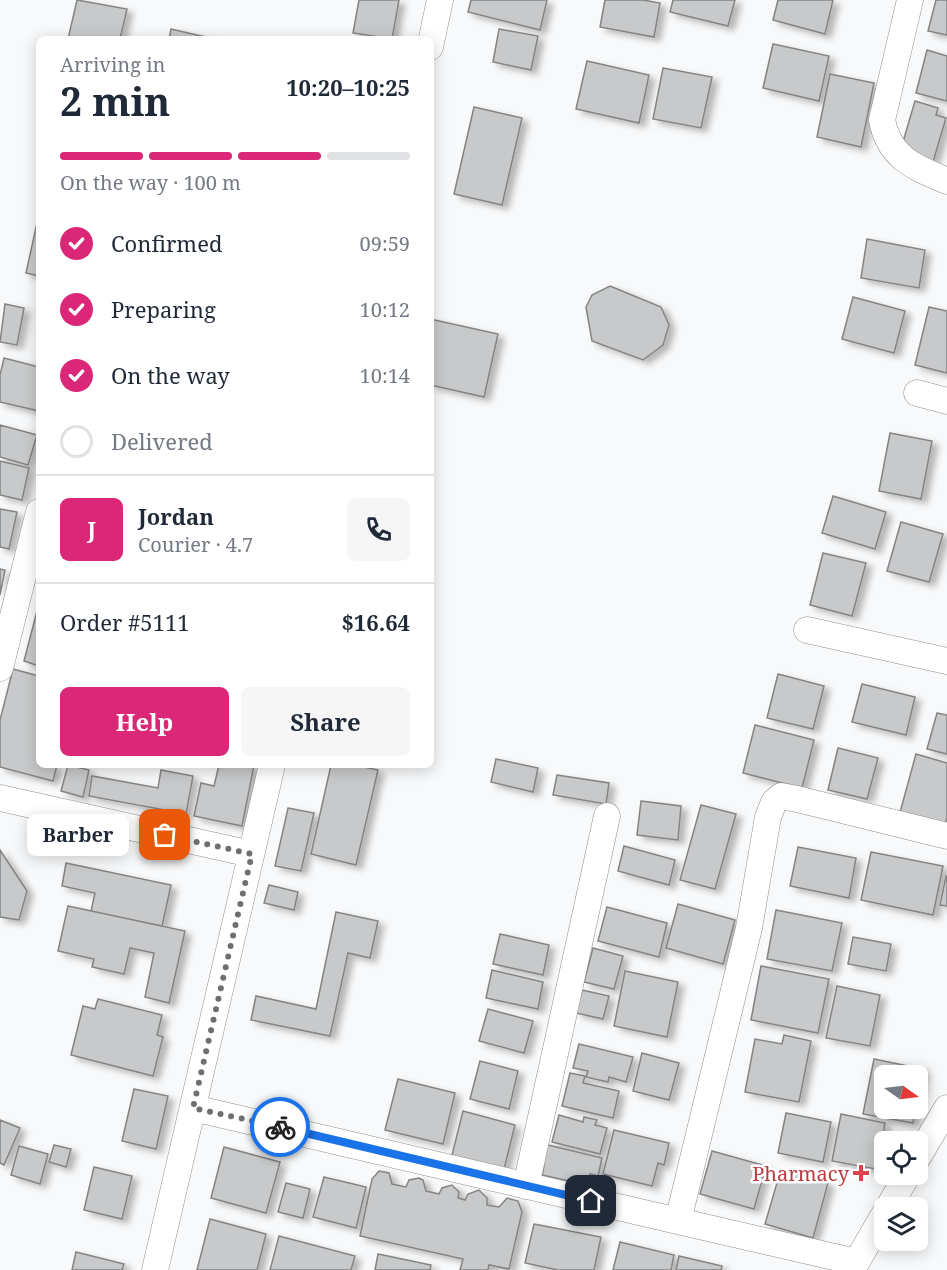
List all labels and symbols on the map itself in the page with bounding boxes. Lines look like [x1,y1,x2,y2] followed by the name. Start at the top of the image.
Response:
[139,809,190,860] pin
[27,814,129,856] callout: Barber
[874,1065,928,1119] north arrow
[250,1097,310,1157] courier
[752,1160,850,1187] place label: Pharmacy
[854,1166,868,1180] marker: Pharmacy
[565,1175,616,1226] pin

